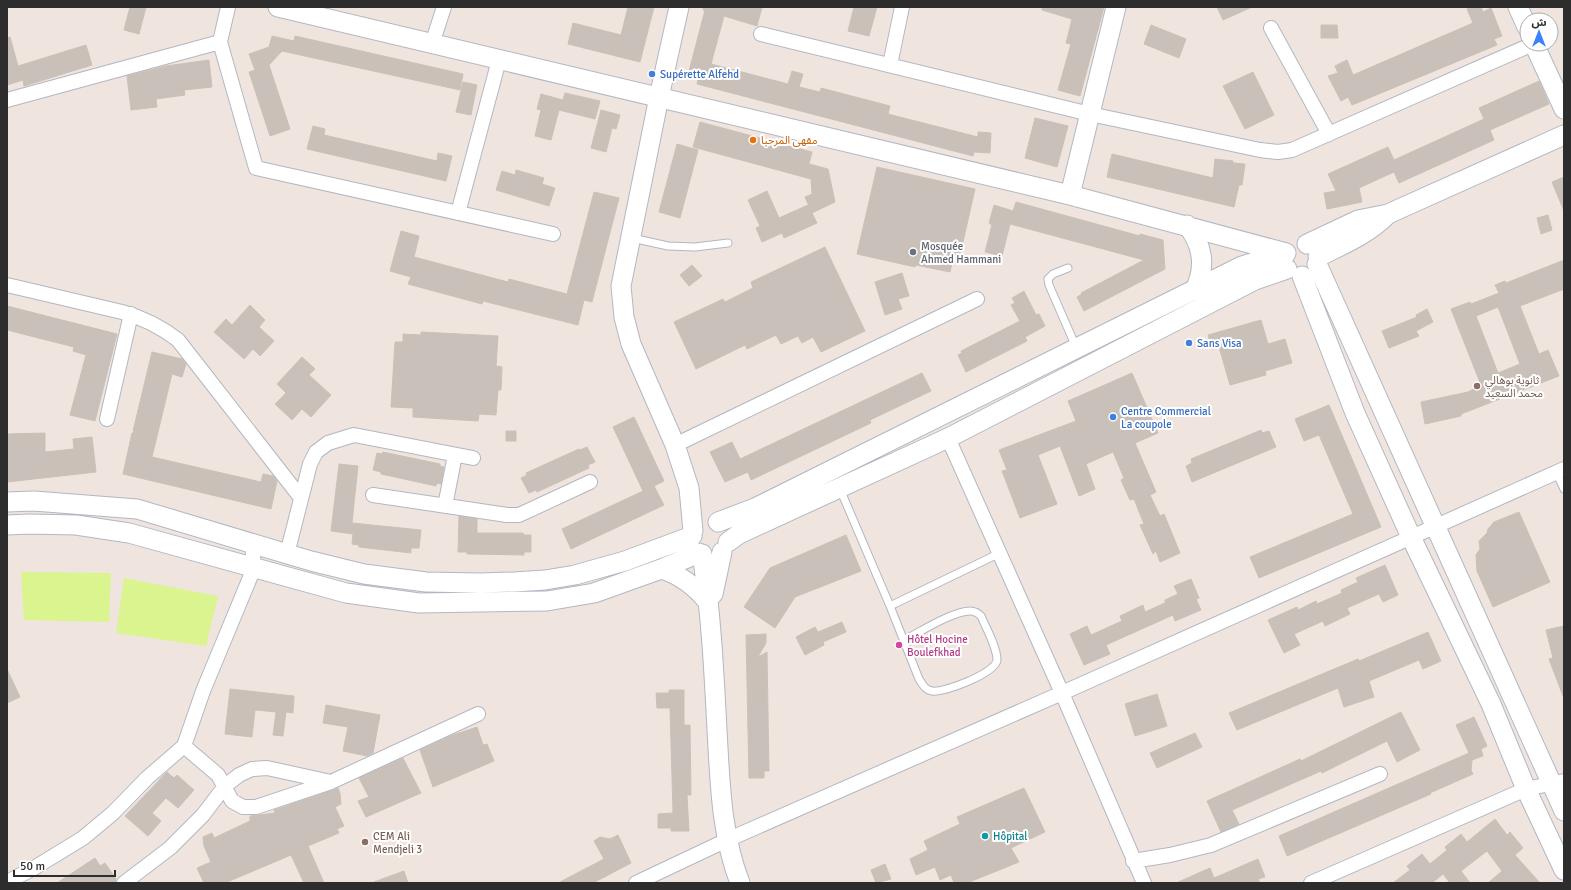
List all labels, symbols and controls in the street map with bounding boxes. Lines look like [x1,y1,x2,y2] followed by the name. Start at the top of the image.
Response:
[1519,12,1559,52] north arrow
[1531,16,1547,29] text: ش
[660,68,739,81] place label: Supérette Alfehd
[647,69,657,79] marker: Supérette Alfehd
[761,134,818,147] place label: مقهى المرحبا
[748,135,758,145] marker: مقهى المرحبا
[921,240,1001,266] place label: Mosquée Ahmed Hammani
[908,247,918,257] marker: Mosquée Ahmed Hammani
[1197,337,1242,350] place label: Sans Visa
[1184,338,1194,348] marker: Sans Visa
[1485,374,1543,400] place label: ثانوية بوهالي محمد السعيد
[1472,381,1482,391] marker: ثانوية بوهالي محمد السعيد
[1121,405,1211,431] place label: Centre Commercial La coupole
[1108,412,1118,422] marker: Centre Commercial La coupole
[907,633,968,659] place label: Hôtel Hocine Boulefkhad
[894,640,904,650] marker: Hôtel Hocine Boulefkhad
[373,830,422,856] place label: CEM Ali Mendjeli 3
[993,830,1028,843] place label: Hôpital
[980,831,990,841] marker: Hôpital
[360,837,370,847] marker: CEM Ali Mendjeli 3
[14,852,115,878] scale bar
[20,859,45,874] text: 50 m

